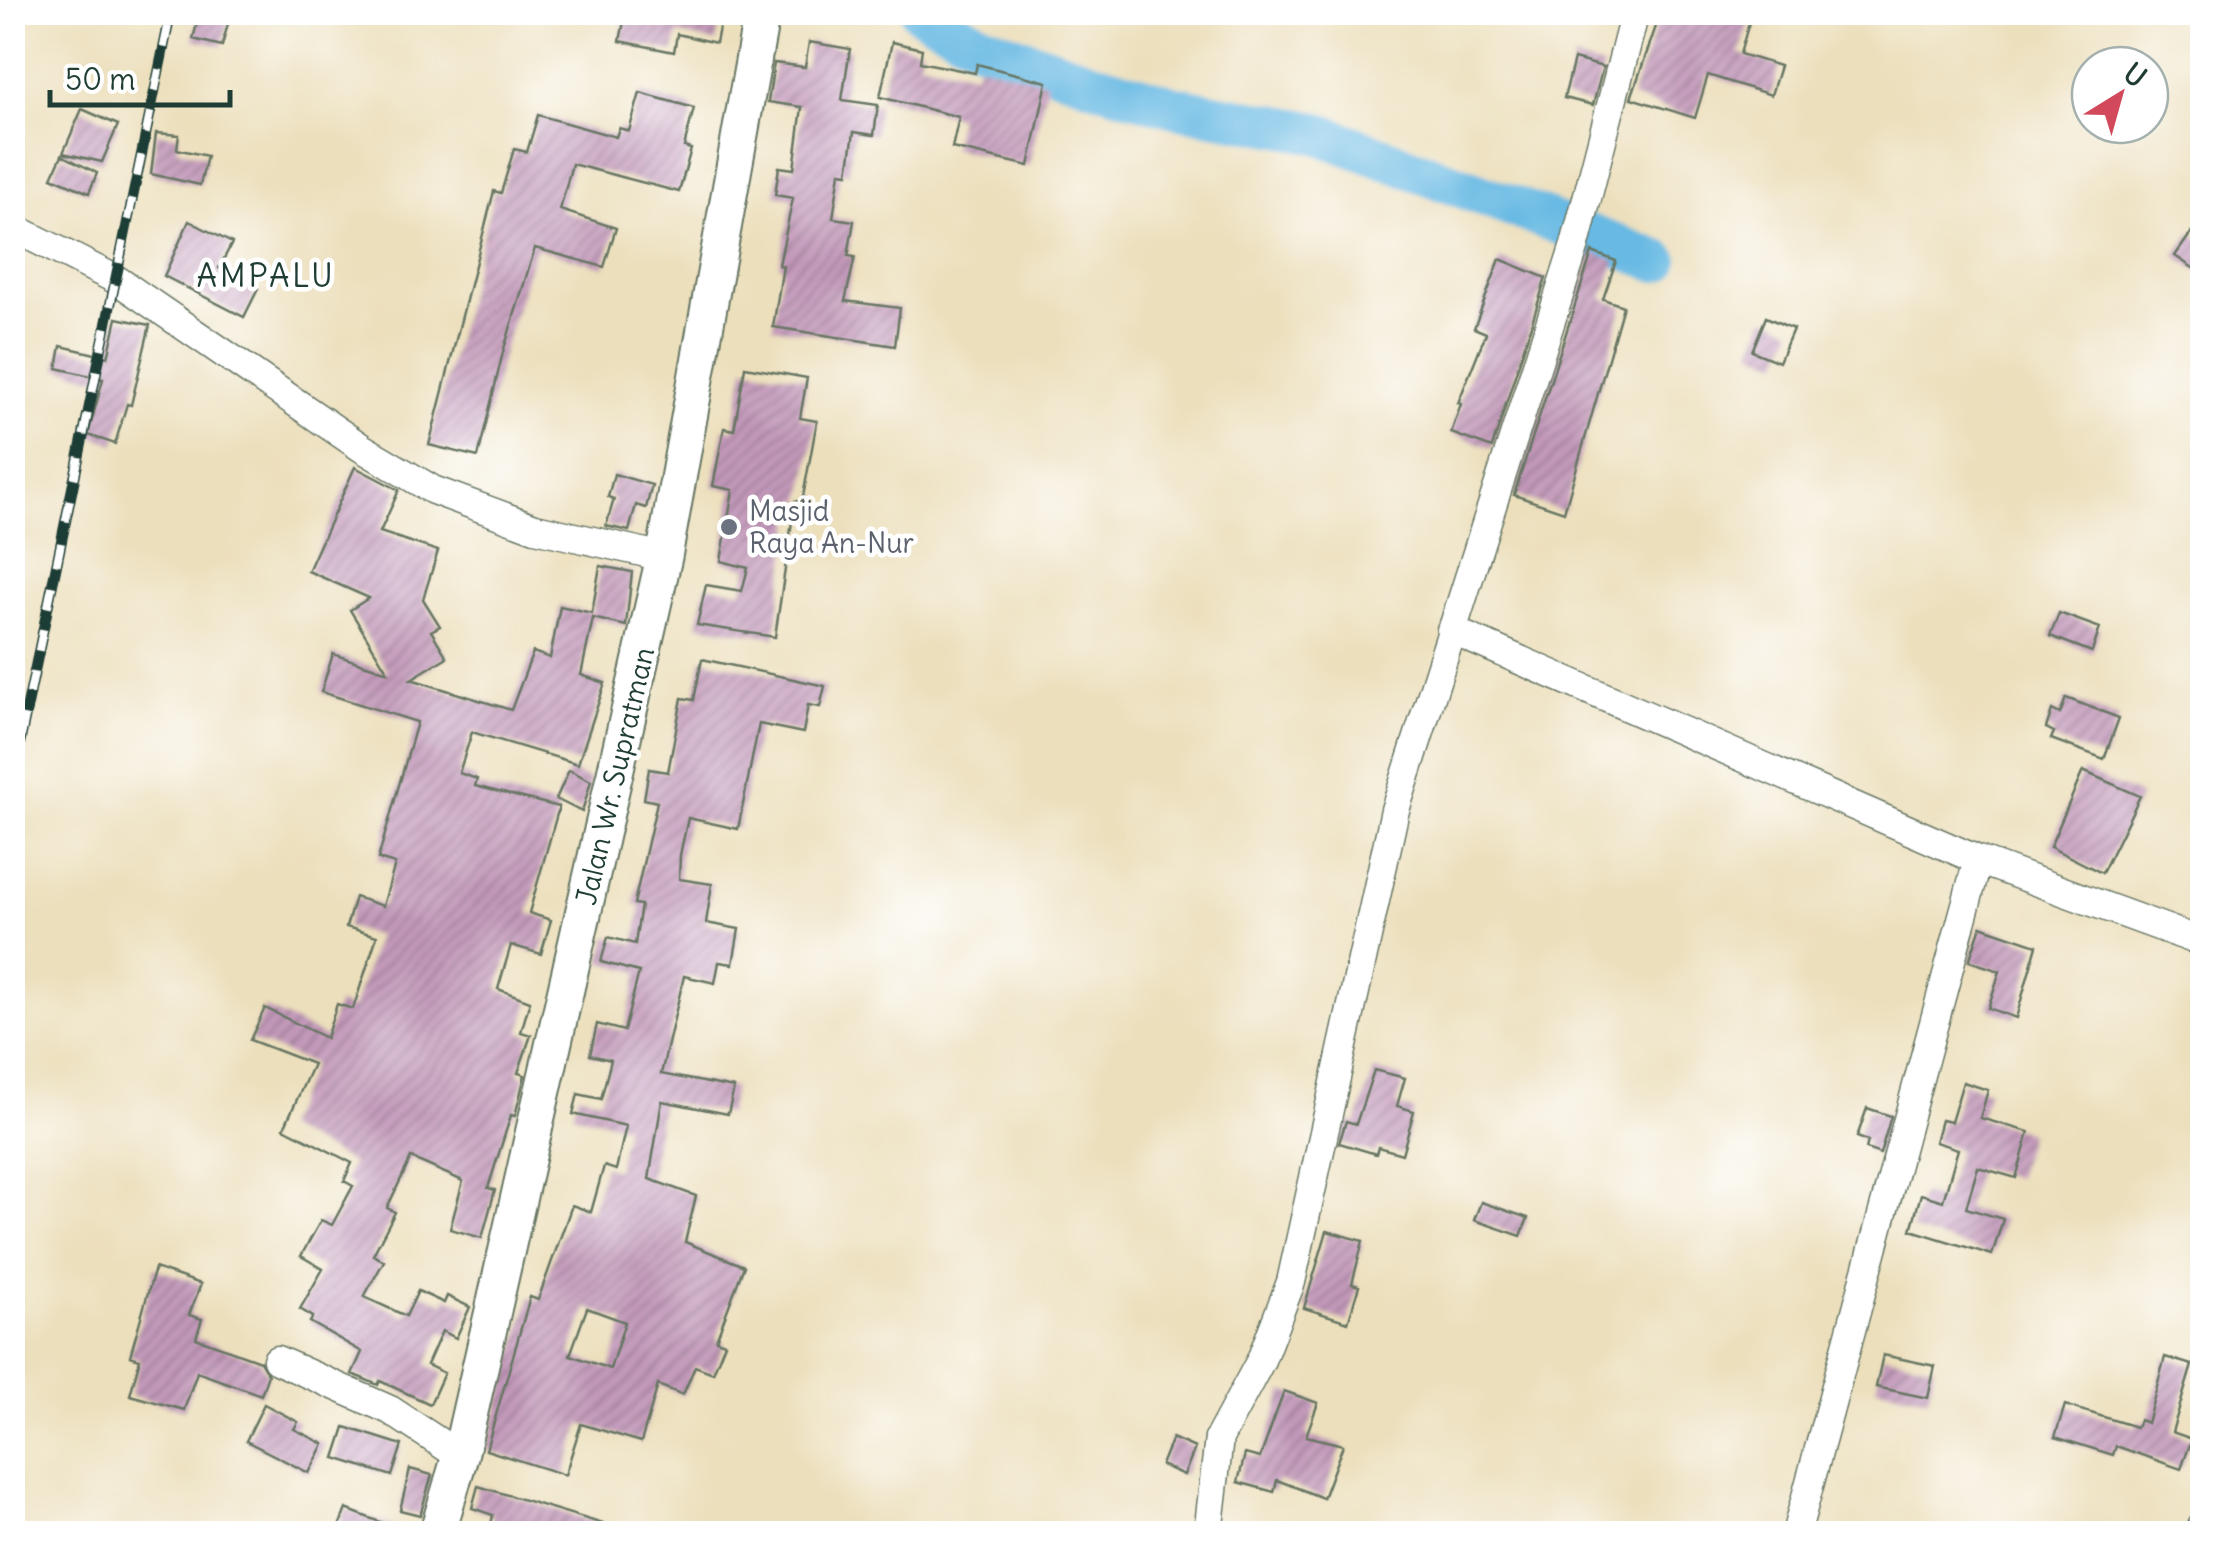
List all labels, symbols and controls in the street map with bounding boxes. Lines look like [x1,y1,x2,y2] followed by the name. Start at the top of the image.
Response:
[50,45,230,107] scale bar
[2070,45,2170,145] north arrow
[2117,55,2154,95] text: U
[65,60,135,98] text: 50 m
[197,255,335,296] district label: AMPALU
[749,493,914,561] place label: Masjid Raya An-Nur
[718,516,740,538] marker: Masjid Raya An-Nur
[568,644,662,908] street label: Jalan Wr. Supratman

